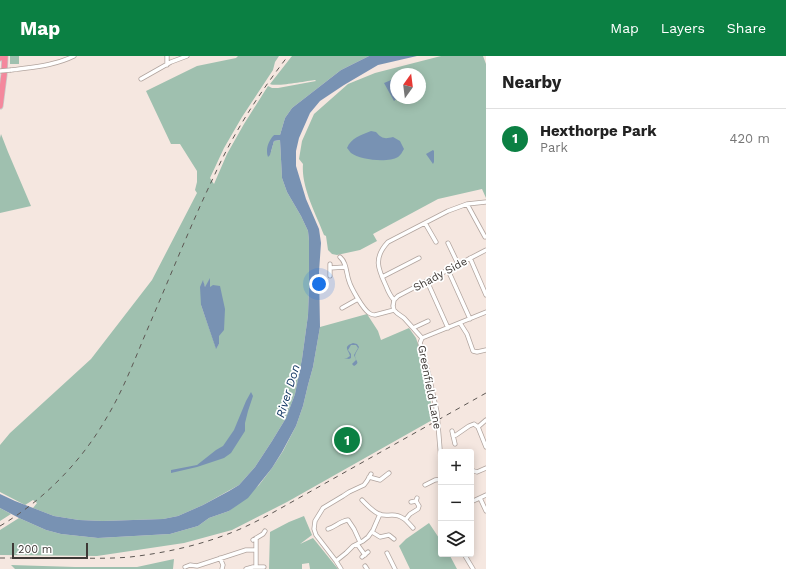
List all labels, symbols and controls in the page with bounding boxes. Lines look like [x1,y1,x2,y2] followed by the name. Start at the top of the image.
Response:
[20,17,60,40] text: Map
[610,20,639,36] text: Map
[661,20,705,36] text: Layers
[727,20,766,36] text: Share
[390,68,426,104] north arrow
[502,72,561,92] text: Nearby
[540,122,657,140] text: Hexthorpe Park
[512,131,518,146] text: 1
[730,131,770,146] text: 420 m
[540,140,568,155] text: Park
[411,255,469,294] street label: Shady Side
[309,274,329,294] your location
[415,344,444,430] street label: Greenfield Lane
[273,363,303,419] water label: River Don
[334,425,360,455] pin: 1
[438,449,474,557] map controls
[438,449,474,485] button: +
[438,485,474,521] button: −
[438,521,474,557] button: layers
[12,541,88,560] scale bar
[18,543,52,556] text: 200 m

